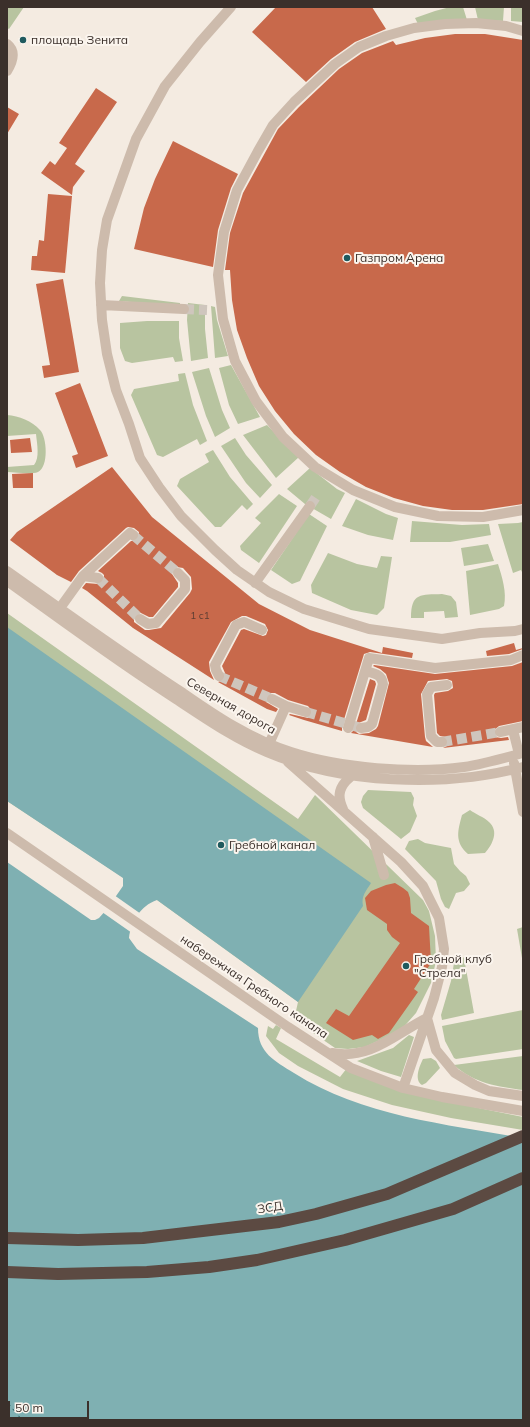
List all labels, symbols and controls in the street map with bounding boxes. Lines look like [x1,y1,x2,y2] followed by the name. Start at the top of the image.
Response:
[31,33,128,47] place label: площадь Зенита
[18,35,28,45] marker: площадь Зенита
[355,251,443,265] place label: Газпром Арена
[342,253,352,263] marker: Газпром Арена
[190,610,210,622] house number: 1 с1
[184,675,278,737] street label: Северная дорога
[229,838,315,852] place label: Гребной канал
[216,840,226,850] marker: Гребной канал
[177,932,331,1042] street label: набережная Гребного канала
[414,952,492,980] place label: Гребной клуб "Стрела"
[401,961,411,971] marker: Гребной клуб "Стрела"
[256,1199,284,1217] street label: ЗСД
[10,1393,91,1419] scale bar
[15,1400,43,1415] text: 50 m

